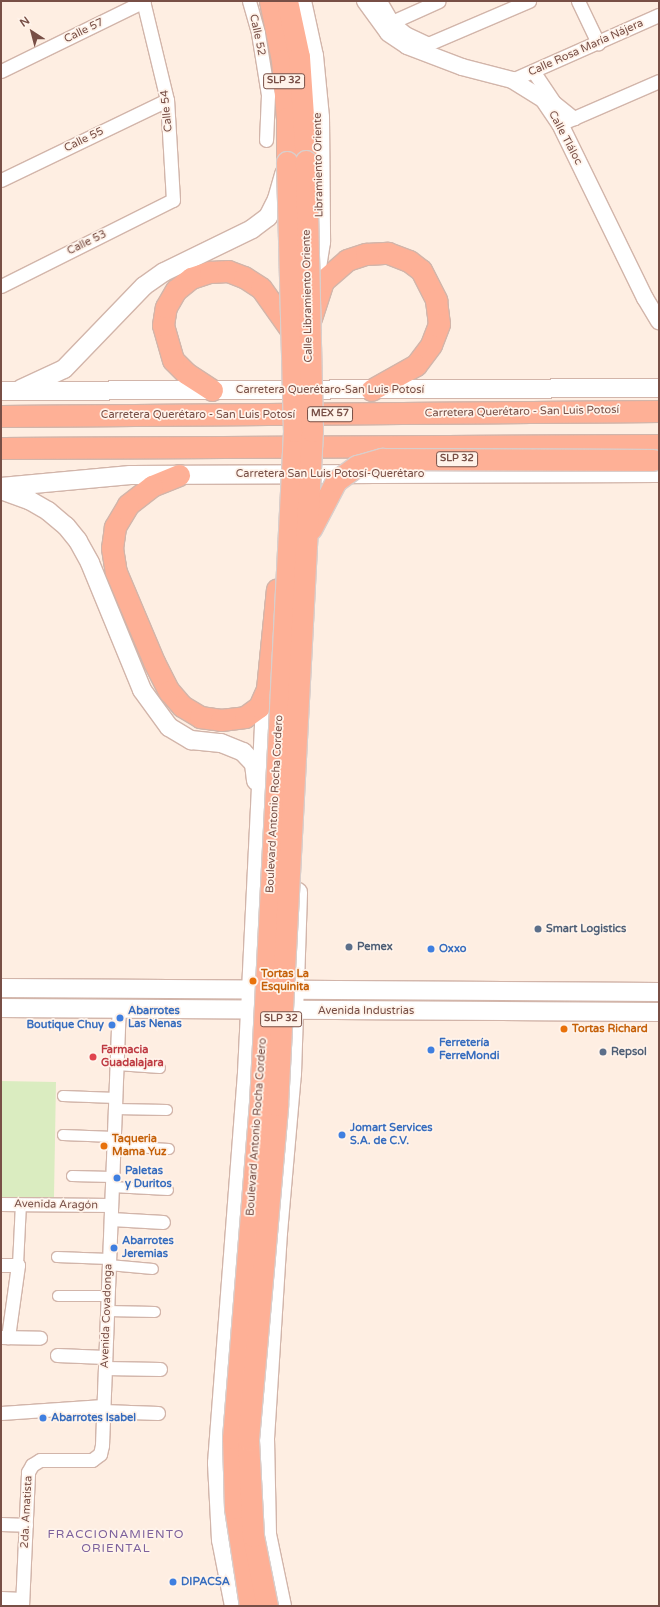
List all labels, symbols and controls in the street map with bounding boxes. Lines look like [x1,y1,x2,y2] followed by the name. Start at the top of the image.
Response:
[12,12,52,52] north arrow
[246,13,268,57] street label: Calle 52
[17,14,32,30] text: N
[62,16,106,46] street label: Calle 57
[526,17,646,79] street label: Calle Rosa María Nájera
[263,73,305,89] road number: SLP 32
[158,89,176,133] street label: Calle 54
[545,109,585,167] street label: Calle Tláloc
[311,113,327,217] street label: Libramiento Oriente
[62,125,106,155] street label: Calle 55
[65,228,109,258] street label: Calle 53
[300,229,316,363] street label: Calle Libramiento Oriente
[236,383,424,397] street label: Carretera Querétaro-San Luis Potosí
[425,404,619,420] street label: Carretera Querétaro - San Luis Potosí
[307,406,353,422] road number: MEX 57
[101,408,295,422] street label: Carretera Querétaro - San Luis Potosí
[436,451,478,467] road number: SLP 32
[236,467,424,481] street label: Carretera San Luis Potosí-Querétaro
[264,715,286,893] street label: Boulevard Antonio Rocha Cordero
[546,922,626,936] place label: Smart Logistics
[533,924,543,934] marker: Smart Logistics
[357,940,393,954] place label: Pemex
[344,942,354,952] marker: Pemex
[439,942,466,956] place label: Oxxo
[426,944,436,954] marker: Oxxo
[261,968,309,994] place label: Tortas La Esquinita
[248,976,258,986] marker: Tortas La Esquinita
[318,1004,414,1018] street label: Avenida Industrias
[128,1005,182,1031] place label: Abarrotes Las Nenas
[260,1011,302,1027] road number: SLP 32
[115,1013,125,1023] marker: Abarrotes Las Nenas
[26,1018,104,1032] place label: Boutique Chuy
[107,1020,117,1030] marker: Boutique Chuy
[572,1022,648,1036] place label: Tortas Richard
[559,1024,569,1034] marker: Tortas Richard
[439,1037,499,1063] place label: Ferretería FerreMondi
[244,1038,270,1216] street label: Boulevard Antonio Rocha Cordero
[101,1044,164,1070] place label: Farmacia Guadalajara
[426,1045,436,1055] marker: Ferretería FerreMondi
[611,1045,647,1059] place label: Repsol
[598,1047,608,1057] marker: Repsol
[88,1052,98,1062] marker: Farmacia Guadalajara
[350,1122,432,1148] place label: Jomart Services S.A. de C.V.
[337,1130,347,1140] marker: Jomart Services S.A. de C.V.
[112,1133,166,1159] place label: Taqueria Mama Yuz
[99,1141,109,1151] marker: Taqueria Mama Yuz
[125,1165,172,1191] place label: Paletas y Duritos
[112,1173,122,1183] marker: Paletas y Duritos
[14,1198,98,1212] street label: Avenida Aragón
[122,1235,174,1261] place label: Abarrotes Jeremias
[109,1243,119,1253] marker: Abarrotes Jeremias
[99,1263,115,1369] street label: Avenida Covadonga
[51,1411,136,1425] place label: Abarrotes Isabel
[38,1413,48,1423] marker: Abarrotes Isabel
[19,1475,35,1549] street label: 2da. Amatista
[48,1528,184,1556] district label: FRACCIONAMIENTO ORIENTAL
[181,1575,230,1589] place label: DIPACSA
[168,1577,178,1587] marker: DIPACSA

